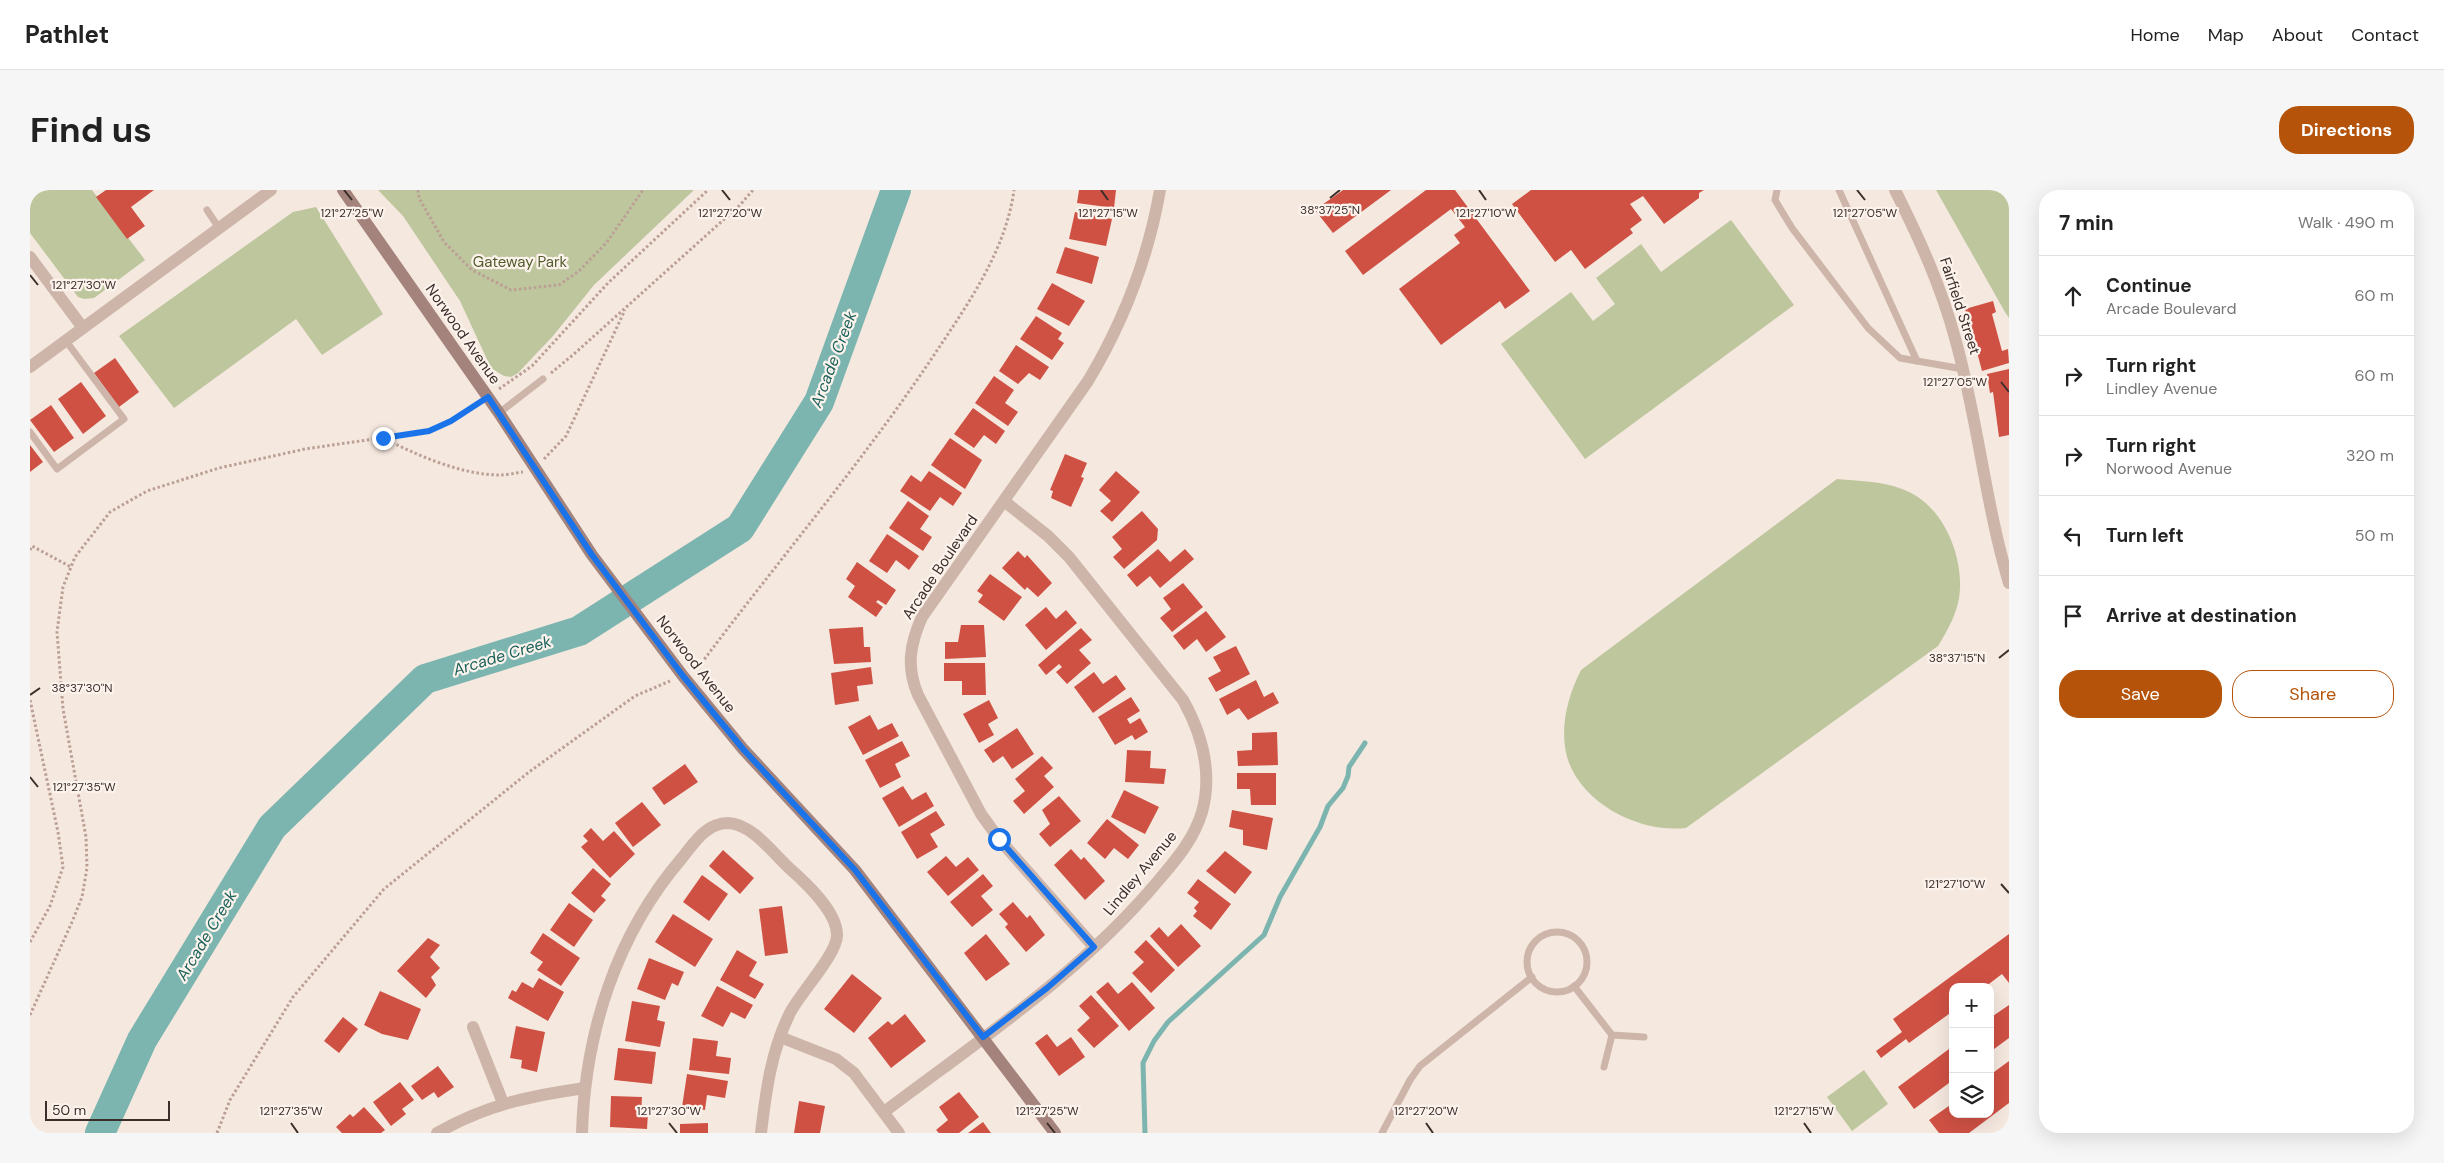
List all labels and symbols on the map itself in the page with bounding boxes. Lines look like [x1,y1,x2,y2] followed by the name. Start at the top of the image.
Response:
[1300,202,1360,218] text: 38°37'25"N
[320,205,384,221] text: 121°27'25"W
[698,205,762,221] text: 121°27'20"W
[1078,205,1138,221] text: 121°27'15"W
[1456,205,1517,221] text: 121°27'10"W
[1833,205,1898,221] text: 121°27'05"W
[473,252,568,272] park label: Gateway Park
[1935,255,1985,357] street label: Fairfield Street
[52,277,117,293] text: 121°27'30"W
[421,280,505,388] street label: Norwood Avenue
[805,307,862,411] water label: Arcade Creek
[1923,374,1988,390] text: 121°27'05"W
[372,427,395,450] route end
[898,511,982,623] street label: Arcade Boulevard
[652,611,740,717] street label: Norwood Avenue
[450,630,555,681] water label: Arcade Creek
[1929,650,1985,666] text: 38°37'15"N
[51,680,113,696] text: 38°37'30"N
[52,779,116,795] text: 121°27'35"W
[1099,827,1181,919] street label: Lindley Avenue
[988,828,1011,851] route start
[1925,876,1986,892] text: 121°27'10"W
[171,886,242,985] water label: Arcade Creek
[45,1098,170,1121] scale bar
[259,1103,323,1119] text: 121°27'35"W
[637,1103,702,1119] text: 121°27'30"W
[1015,1103,1079,1119] text: 121°27'25"W
[1394,1103,1458,1119] text: 121°27'20"W
[1774,1103,1834,1119] text: 121°27'15"W

